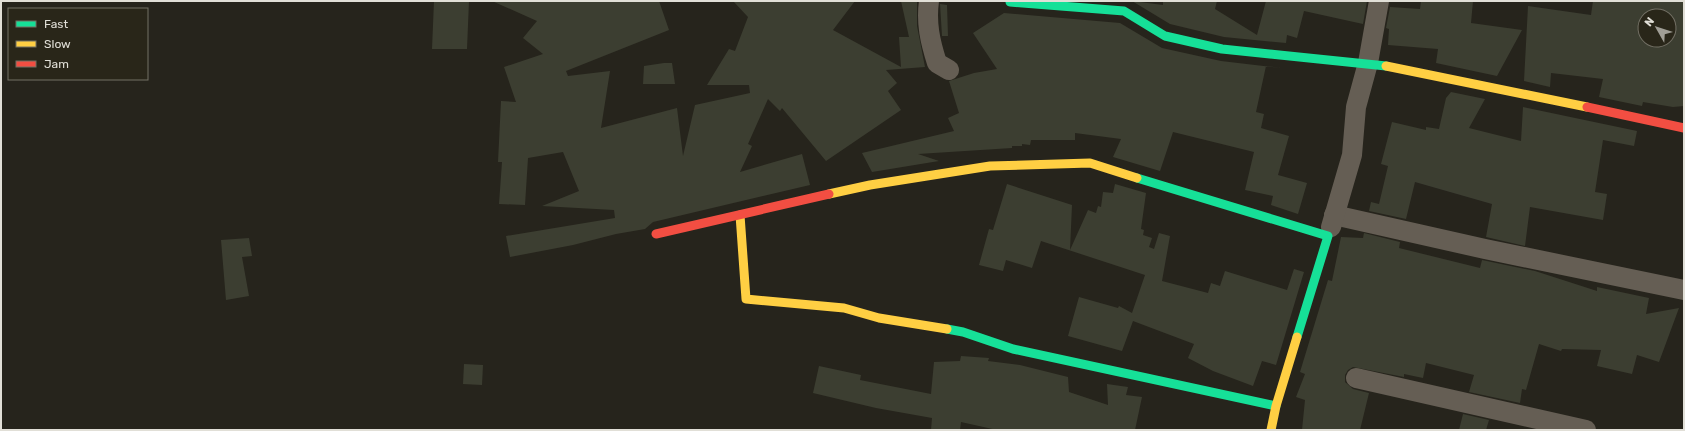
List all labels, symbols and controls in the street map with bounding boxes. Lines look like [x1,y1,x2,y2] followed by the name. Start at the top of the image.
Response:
[8,8,148,80] legend
[1637,8,1677,48] north arrow
[1642,15,1657,29] text: N
[44,17,68,31] text: Fast
[44,37,71,51] text: Slow
[44,57,69,71] text: Jam

